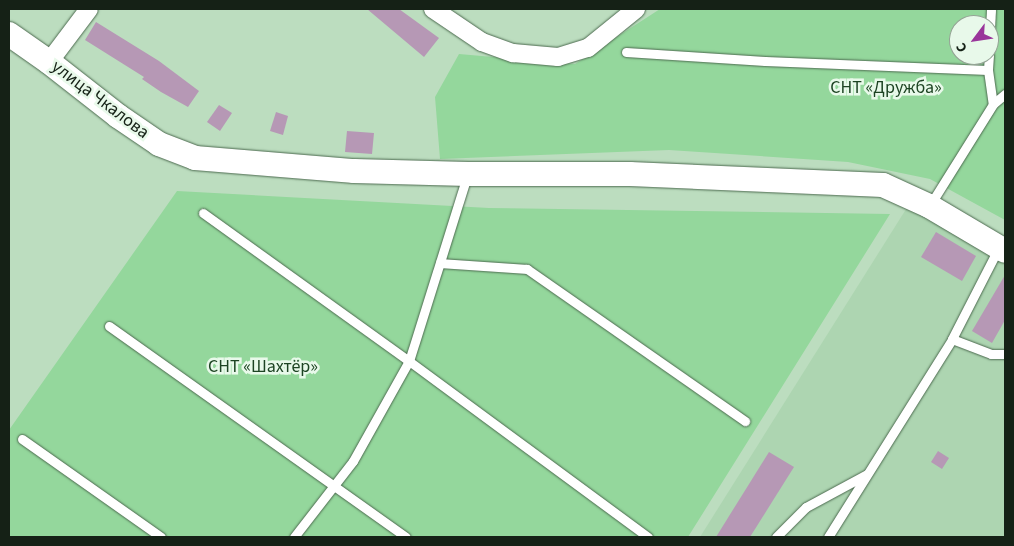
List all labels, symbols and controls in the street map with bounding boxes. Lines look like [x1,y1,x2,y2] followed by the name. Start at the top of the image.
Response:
[949,15,999,65] north arrow
[951,39,973,56] text: С
[47,56,153,144] street label: улица Чкалова
[830,77,942,99] park label: СНТ «Дружба»
[208,356,318,378] park label: СНТ «Шахтёр»

